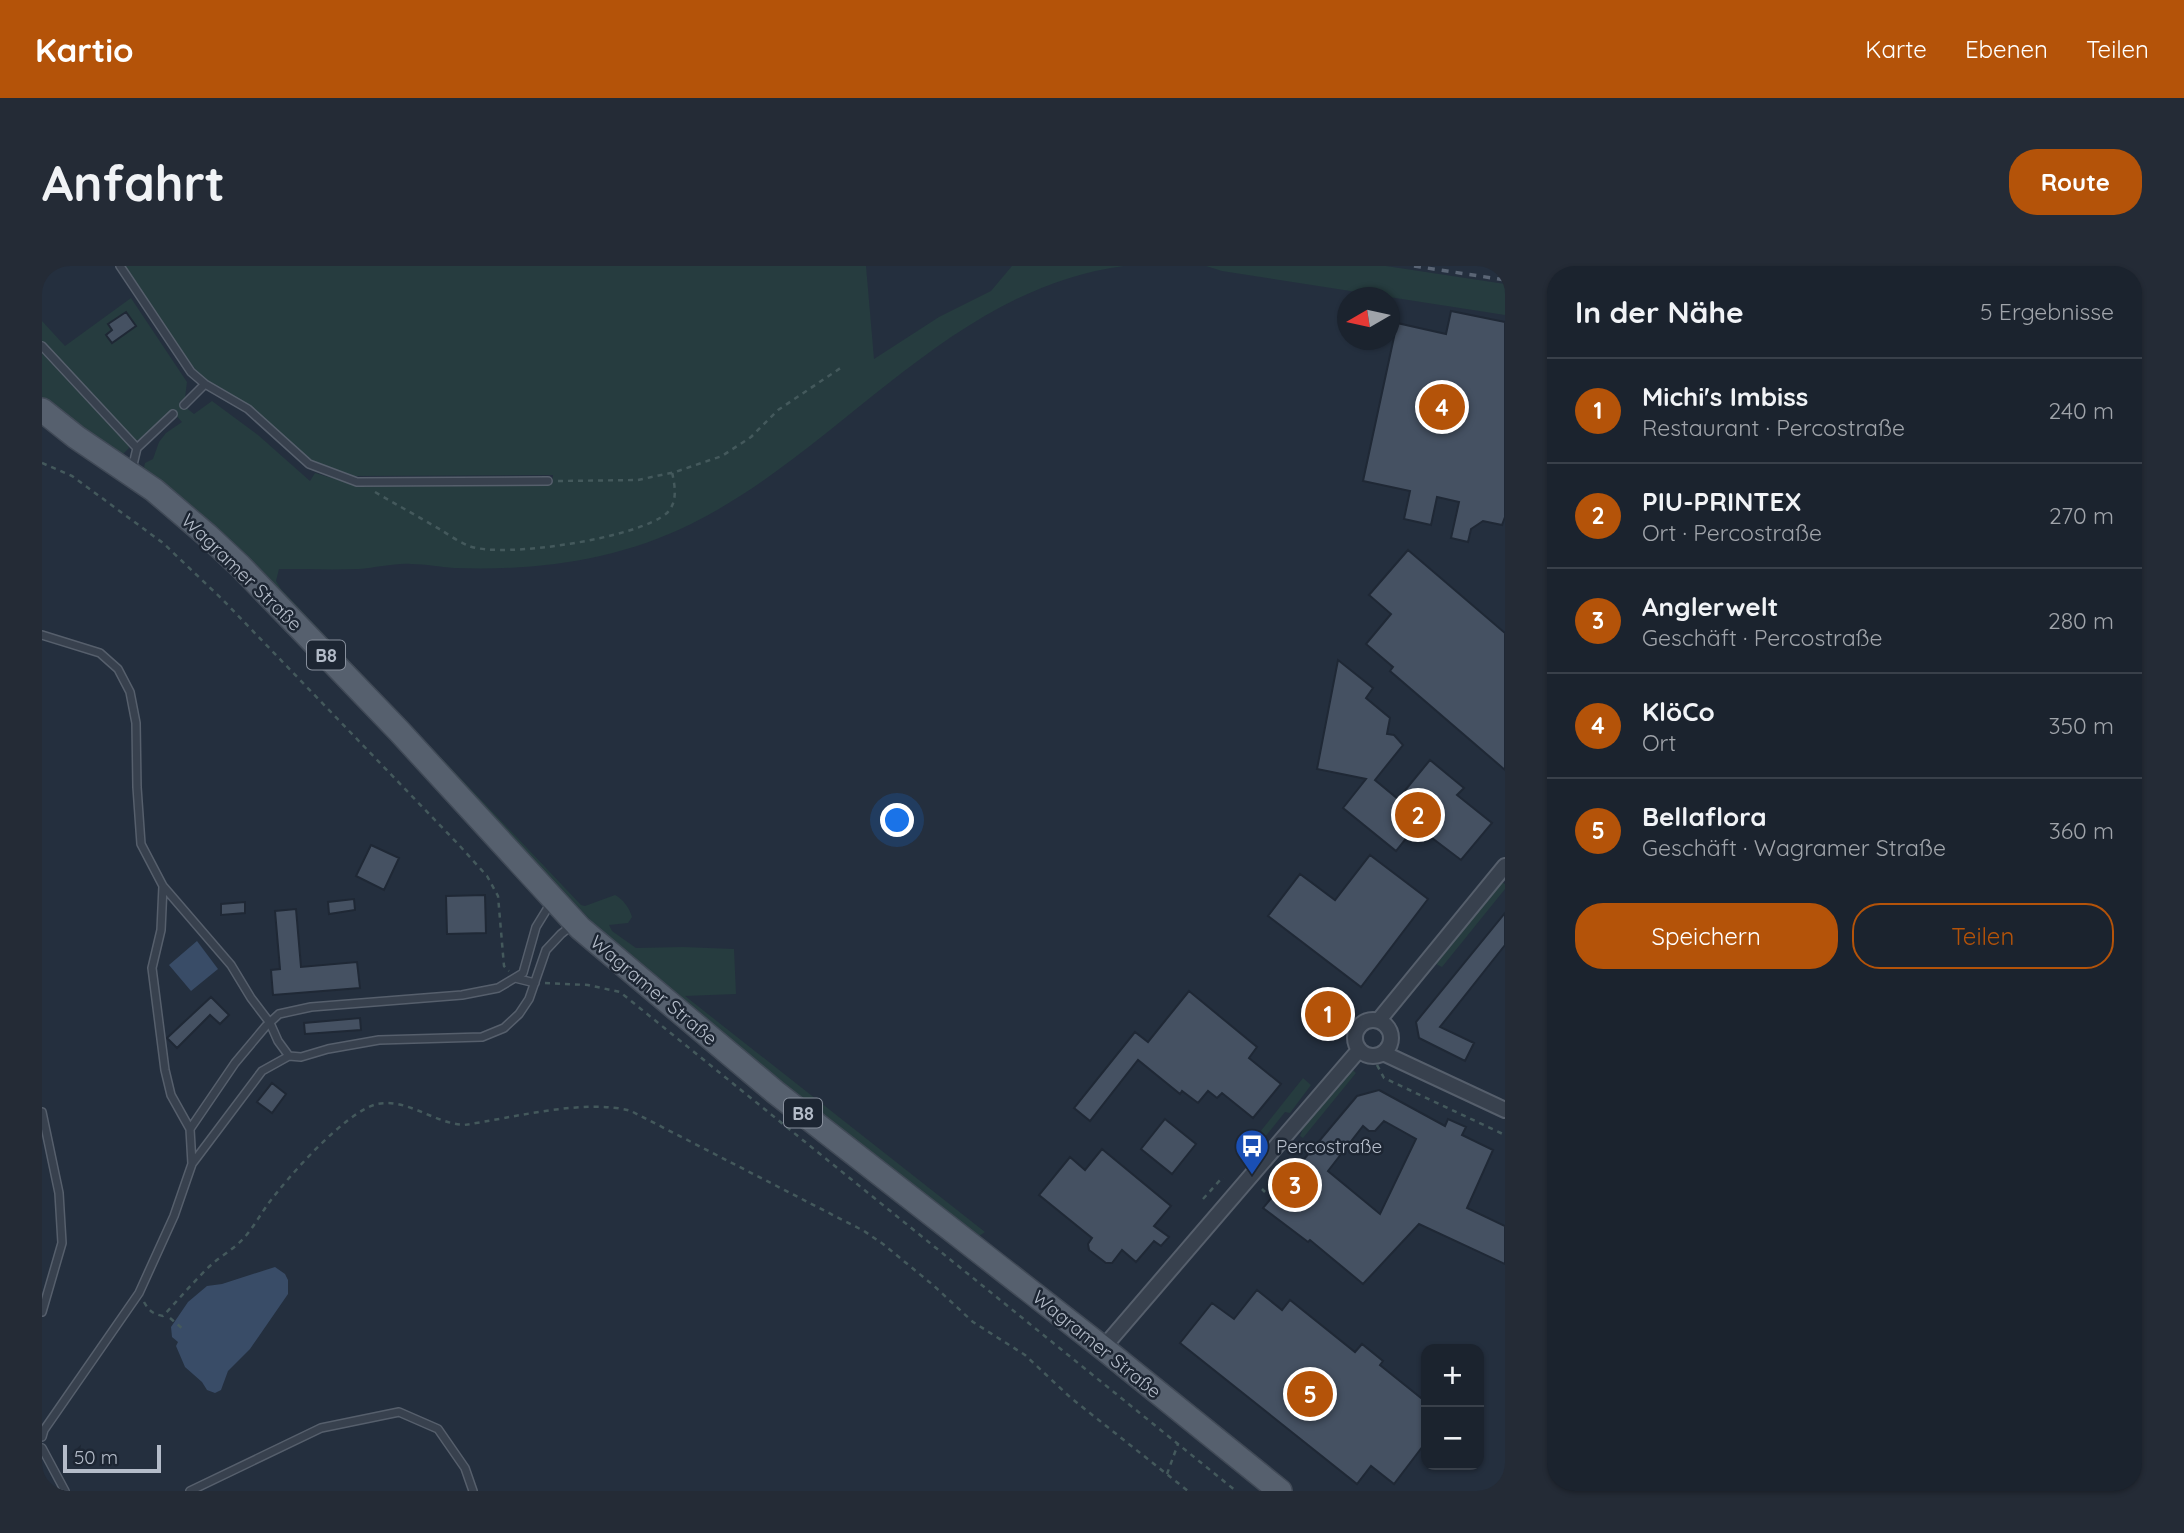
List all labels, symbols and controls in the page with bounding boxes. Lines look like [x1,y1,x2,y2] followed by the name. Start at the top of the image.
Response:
[35,29,134,70] text: Kartio
[1865,34,1927,64] text: Karte
[1965,34,2048,64] text: Ebenen
[2086,34,2149,64] text: Teilen
[2009,149,2142,215] button: Route
[42,152,225,213] text: Anfahrt
[1337,287,1400,350] north arrow
[1575,293,1744,331] text: In der Nähe
[1980,297,2114,326] text: 5 Ergebnisse
[1642,380,1808,413] text: Michi's Imbiss
[1419,381,1465,433] pin: 4
[1594,396,1602,425] text: 1
[2049,396,2114,425] text: 240 m
[1642,413,1905,442] text: Restaurant · Percostraße
[1642,485,1801,518] text: PIU-PRINTEX
[1591,501,1605,530] text: 2
[2049,501,2114,530] text: 270 m
[177,508,307,636] street label: Wagramer Straße
[1642,518,1822,547] text: Ort · Percostraße
[1642,590,1778,623] text: Anglerwelt
[1592,606,1604,635] text: 3
[2048,606,2114,635] text: 280 m
[1642,623,1883,652] text: Geschäft · Percostraße
[307,640,345,670] road number: B8
[1642,695,1715,728] text: KlöCo
[1591,711,1605,740] text: 4
[2048,711,2114,740] text: 350 m
[1642,728,1676,757] text: Ort
[1395,789,1441,841] pin: 2
[1642,800,1767,833] text: Bellaflora
[880,803,914,837] your location
[1591,816,1605,845] text: 5
[2049,816,2114,845] text: 360 m
[1642,833,1946,862] text: Geschäft · Wagramer Straße
[1575,903,1838,969] button: Speichern
[1852,903,2114,969] button: Teilen
[585,930,723,1050] street label: Wagramer Straße
[1305,988,1351,1040] pin: 1
[784,1098,822,1128] road number: B8
[1233,1127,1271,1176] bus stop icon: Percostraße
[1276,1134,1382,1158] place label: Percostraße
[1272,1159,1318,1211] pin: 3
[1028,1285,1166,1403] street label: Wagramer Straße
[1421,1344,1484,1470] map controls
[1421,1344,1484,1407] button: +
[1287,1368,1333,1420] pin: 5
[1421,1407,1484,1470] button: −
[63,1442,161,1474] scale bar
[74,1445,118,1469] text: 50 m

